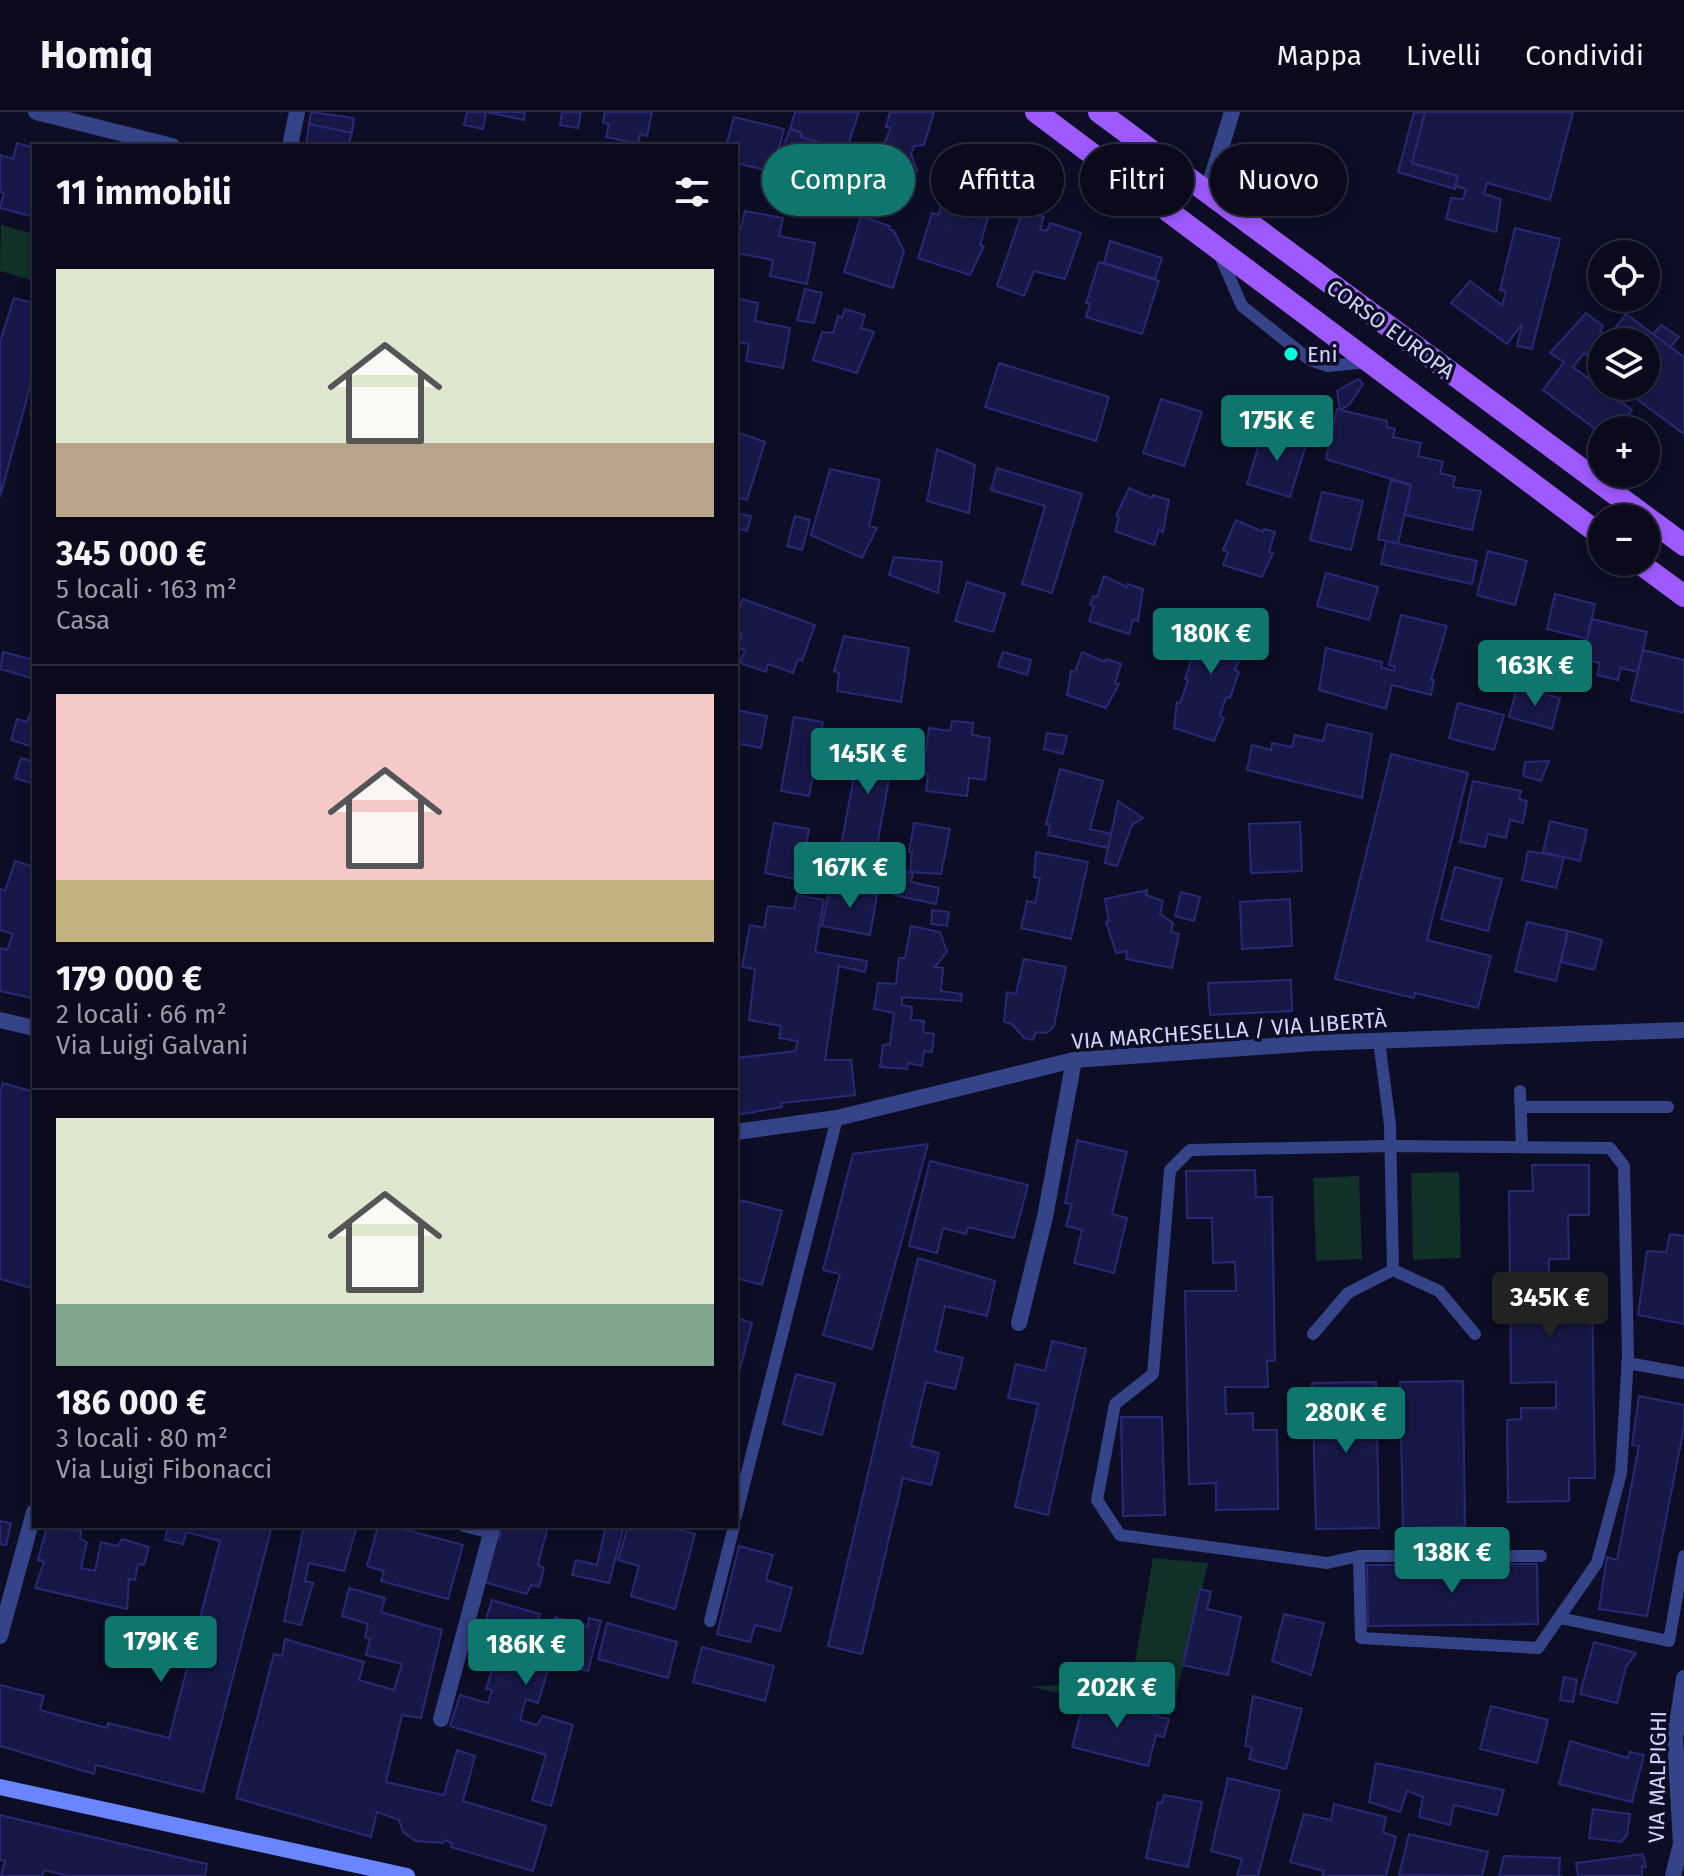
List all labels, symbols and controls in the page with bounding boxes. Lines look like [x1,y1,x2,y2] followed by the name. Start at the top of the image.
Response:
[40,32,153,78] text: Homiq
[1277,39,1362,72] text: Mappa
[1406,39,1481,72] text: Livelli
[1525,39,1644,72] text: Condividi
[762,144,915,216] chip: Compra
[931,144,1064,216] chip: Affitta
[1080,144,1194,216] chip: Filtri
[1210,144,1347,216] chip: Nuovo
[670,170,714,214] icon: filters
[56,172,231,213] text: 11 immobili
[1588,240,1660,576] map controls
[1588,240,1660,312] button: locate
[1321,274,1460,385] street label: CORSO EUROPA
[313,321,457,465] icon: home
[1588,328,1660,400] button: layers
[1307,341,1338,368] place label: Eni
[1282,345,1300,363] marker: Eni
[1212,395,1342,463] pin: 175K €
[1239,405,1315,436] text: 175K €
[1588,416,1660,488] button: +
[1588,504,1660,576] button: −
[56,533,207,574] text: 345 000 €
[56,574,237,605] text: 5 locali · 163 m²
[56,605,110,636] text: Casa
[1146,608,1276,676] pin: 180K €
[1171,618,1251,649] text: 180K €
[1470,640,1600,708] pin: 163K €
[1496,650,1574,681] text: 163K €
[803,728,933,796] pin: 145K €
[829,738,907,769] text: 145K €
[313,746,457,890] icon: home
[785,842,915,910] pin: 167K €
[812,852,888,883] text: 167K €
[56,958,202,999] text: 179 000 €
[56,999,227,1030] text: 2 locali · 66 m²
[1071,1006,1388,1055] street label: VIA MARCHESELLA / VIA LIBERTÀ
[56,1030,248,1061] text: Via Luigi Galvani
[313,1170,457,1314] icon: home
[1485,1272,1615,1340] pin: 345K €
[1510,1282,1590,1313] text: 345K €
[56,1382,207,1423] text: 186 000 €
[1281,1387,1411,1455] pin: 280K €
[1305,1397,1387,1428] text: 280K €
[56,1423,228,1454] text: 3 locali · 80 m²
[56,1454,272,1485] text: Via Luigi Fibonacci
[1387,1527,1517,1595] pin: 138K €
[1413,1537,1491,1568] text: 138K €
[96,1616,226,1684] pin: 179K €
[461,1619,591,1687] pin: 186K €
[123,1626,199,1657] text: 179K €
[486,1629,566,1660] text: 186K €
[1052,1662,1182,1730] pin: 202K €
[1077,1672,1157,1703] text: 202K €
[1643,1711,1672,1843] street label: VIA MALPIGHI

